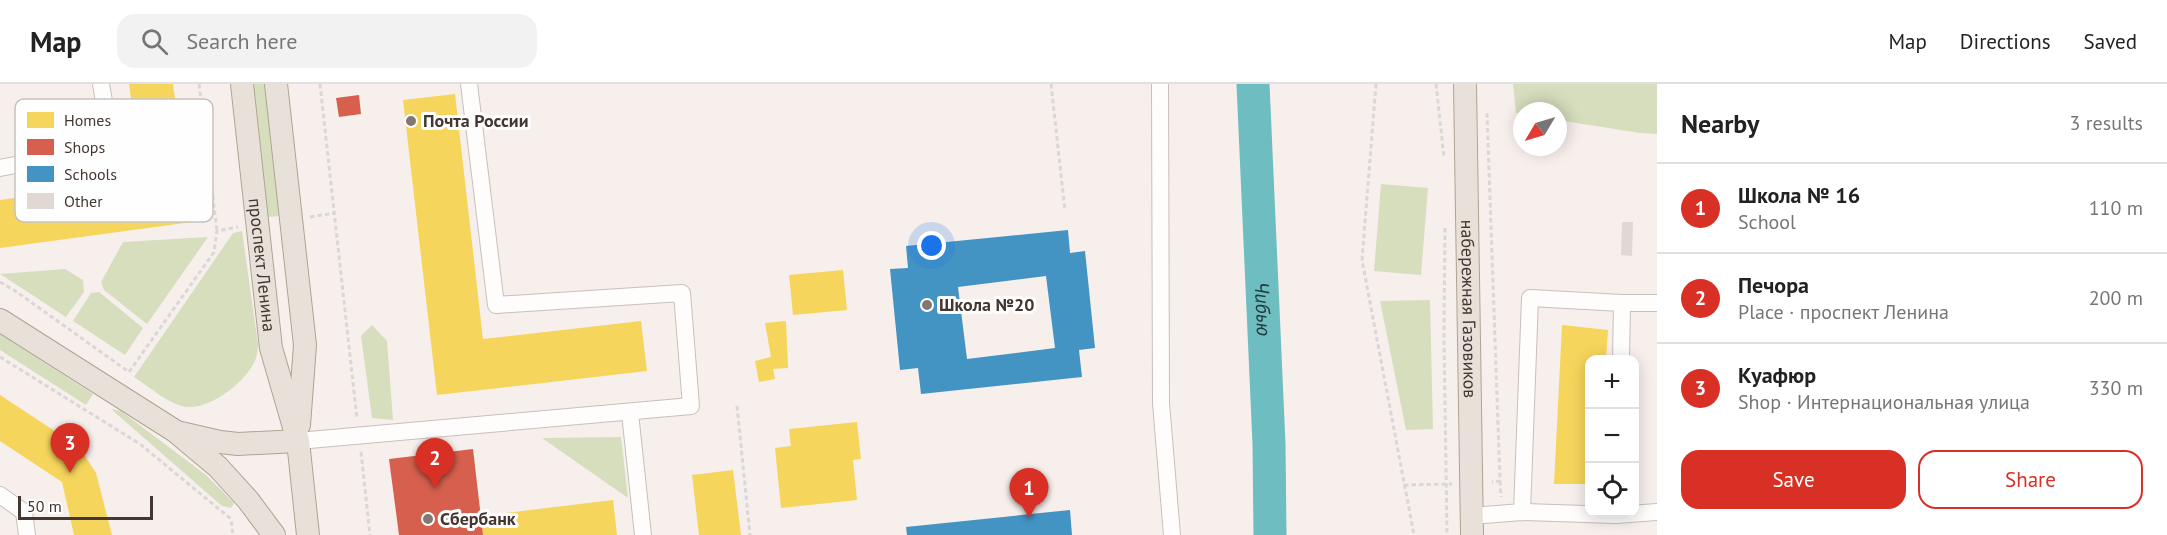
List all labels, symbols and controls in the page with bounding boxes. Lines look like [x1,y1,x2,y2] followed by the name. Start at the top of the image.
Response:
[117,14,537,68] search box
[30,23,81,60] text: Map
[138,25,171,58] icon: search
[186,27,297,55] text: Search here
[1888,28,1927,55] text: Map
[1960,28,2051,55] text: Directions
[2084,28,2137,55] text: Saved
[15,99,213,222] legend
[1513,102,1567,156] north arrow
[1681,107,1759,140] text: Nearby
[423,109,528,132] place label: Почта России
[64,110,111,130] text: Homes
[2070,110,2143,136] text: 3 results
[404,114,418,128] marker: Почта России
[64,137,105,157] text: Shops
[64,164,117,184] text: Schools
[1738,181,1860,209] text: Школа № 16
[64,191,103,211] text: Other
[1695,195,1706,221] text: 1
[2089,195,2143,221] text: 110 m
[244,197,281,333] street label: проспект Ленина
[1738,209,1796,235] text: School
[1456,220,1482,398] street label: набережная Газовиков
[917,231,946,260] your location
[1738,271,1809,299] text: Печора
[1249,281,1277,336] water label: Чибью
[1695,285,1706,311] text: 2
[2089,285,2143,311] text: 200 m
[939,293,1034,316] place label: Школа №20
[920,298,934,312] marker: Школа №20
[1738,299,1949,325] text: Place · проспект Ленина
[1585,355,1639,517] map controls
[1585,355,1639,409] button: +
[1738,361,1816,389] text: Куафюр
[1695,375,1706,401] text: 3
[2089,375,2143,401] text: 330 m
[1738,389,2030,415] text: Shop · Интернациональная улица
[1585,409,1639,463] button: −
[50,424,90,473] pin: 3
[416,438,454,488] pin: 2
[1681,450,1906,509] button: Save
[1918,450,2143,509] button: Share
[1585,463,1639,517] button: locate
[1010,468,1048,518] pin: 1
[18,493,153,520] scale bar
[27,496,62,516] text: 50 m
[440,507,516,530] place label: Сбербанк
[421,512,435,526] marker: Сбербанк

